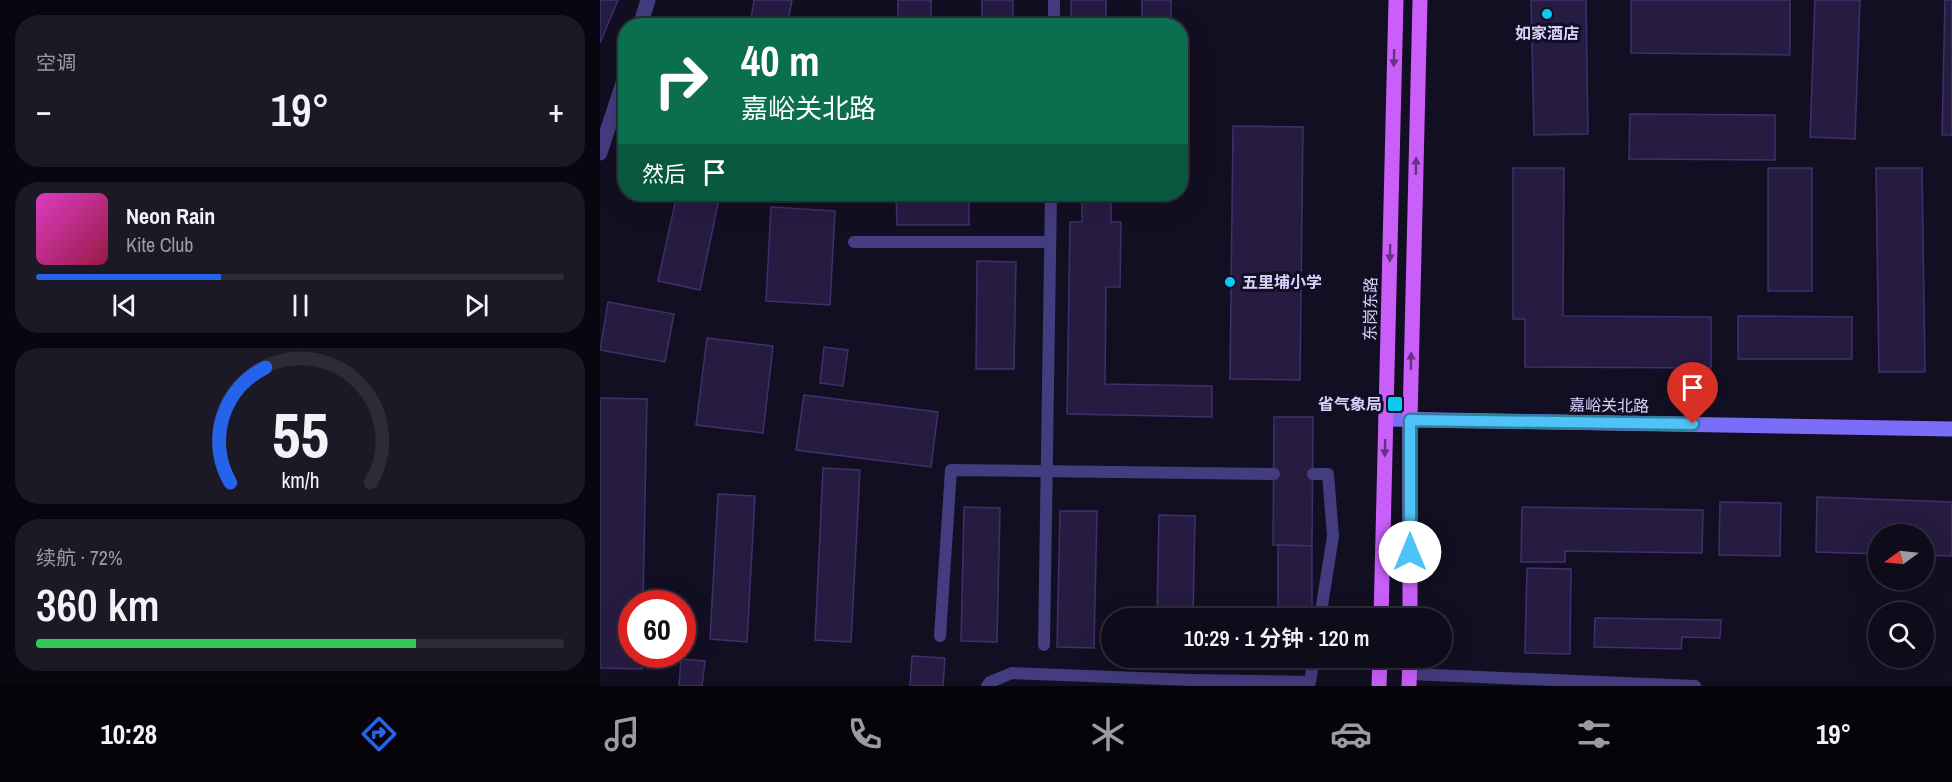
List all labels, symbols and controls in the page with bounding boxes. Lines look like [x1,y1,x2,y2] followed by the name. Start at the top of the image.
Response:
[1540,7,1554,21] marker: 如家酒店
[1515,22,1579,44] place label: 如家酒店
[741,33,820,89] text: 40 m
[642,42,720,120] icon: right
[36,49,76,76] text: 空调
[1390,49,1399,68] one-way arrow
[270,79,330,140] text: 19°
[36,88,52,132] text: −
[548,88,564,132] text: +
[741,90,876,126] text: 嘉峪关北路
[698,156,731,189] icon: arrive
[1411,157,1421,176] one-way arrow
[642,159,686,189] text: 然后
[126,201,215,231] text: Neon Rain
[126,231,193,258] text: Kite Club
[1385,244,1394,263] one-way arrow
[1242,271,1322,293] place label: 五里埔小学
[1223,275,1237,289] marker: 五里埔小学
[1358,277,1382,341] street label: 东岗东路
[108,289,141,322] icon: previous
[284,289,317,322] icon: pause
[460,289,493,322] icon: next
[1406,352,1416,371] one-way arrow
[1667,362,1718,424] pin
[1676,371,1709,404] icon: arrive
[272,393,328,477] text: 55
[1318,393,1382,415] place label: 省气象局
[1569,393,1649,417] street label: 嘉峪关北路
[1386,395,1404,413] marker: 省气象局
[1380,439,1390,458] one-way arrow
[281,467,319,496] text: km/h
[1378,520,1442,584] position arrow
[1868,524,1934,590] north arrow
[1868,524,1934,668] map controls
[36,544,123,571] text: 续航 · 72%
[36,574,160,635] text: 360 km
[618,590,696,668] speed limit sign: 60
[1868,602,1934,668] button: search
[1184,623,1369,653] text: 10:29 · 1 分钟 · 120 m
[358,713,400,755] icon: directions
[601,713,643,755] icon: music
[844,713,886,755] icon: phone
[1087,713,1129,755] icon: climate
[1330,713,1372,755] icon: car
[1573,713,1615,755] icon: filters
[100,716,157,752] text: 10:28
[1816,716,1851,752] text: 19°

